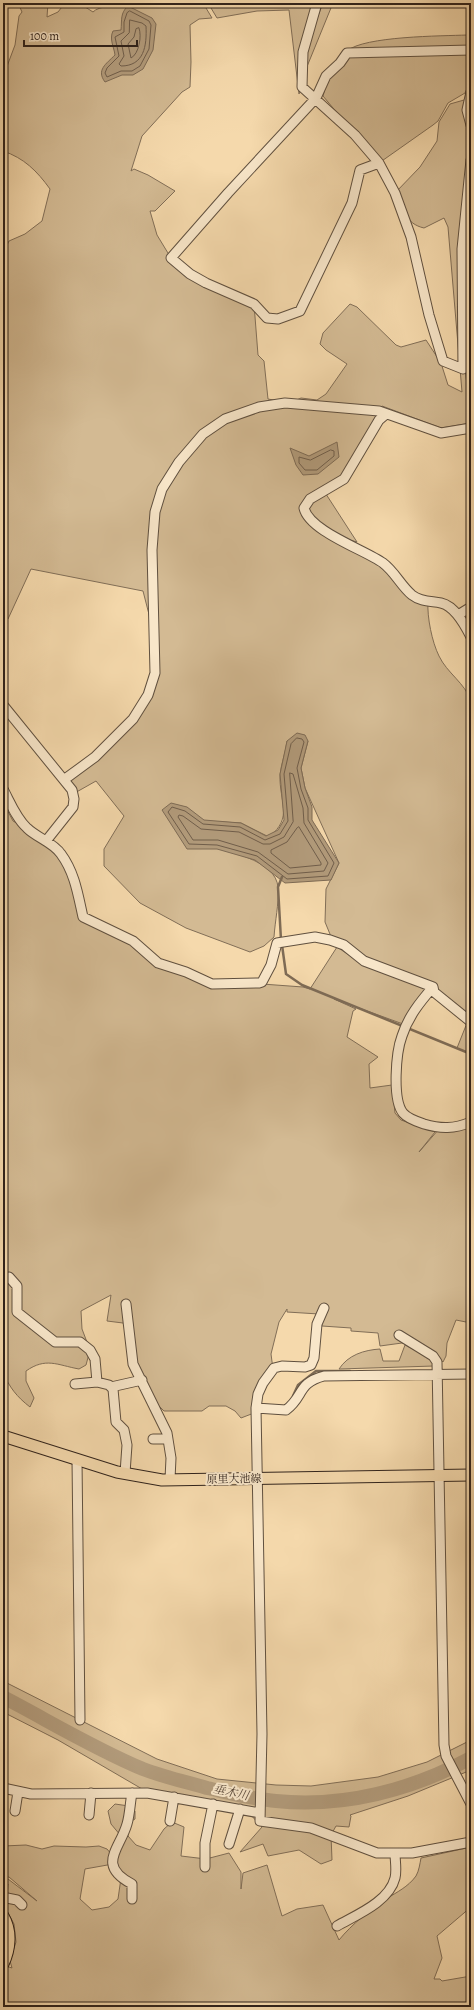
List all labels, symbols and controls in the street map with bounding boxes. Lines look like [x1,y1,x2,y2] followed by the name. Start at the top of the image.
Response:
[24,22,137,48] scale bar
[30,28,59,44] text: 100 m
[206,1471,262,1487] street label: 原里大池線
[212,1780,252,1804] water label: 垂木川

